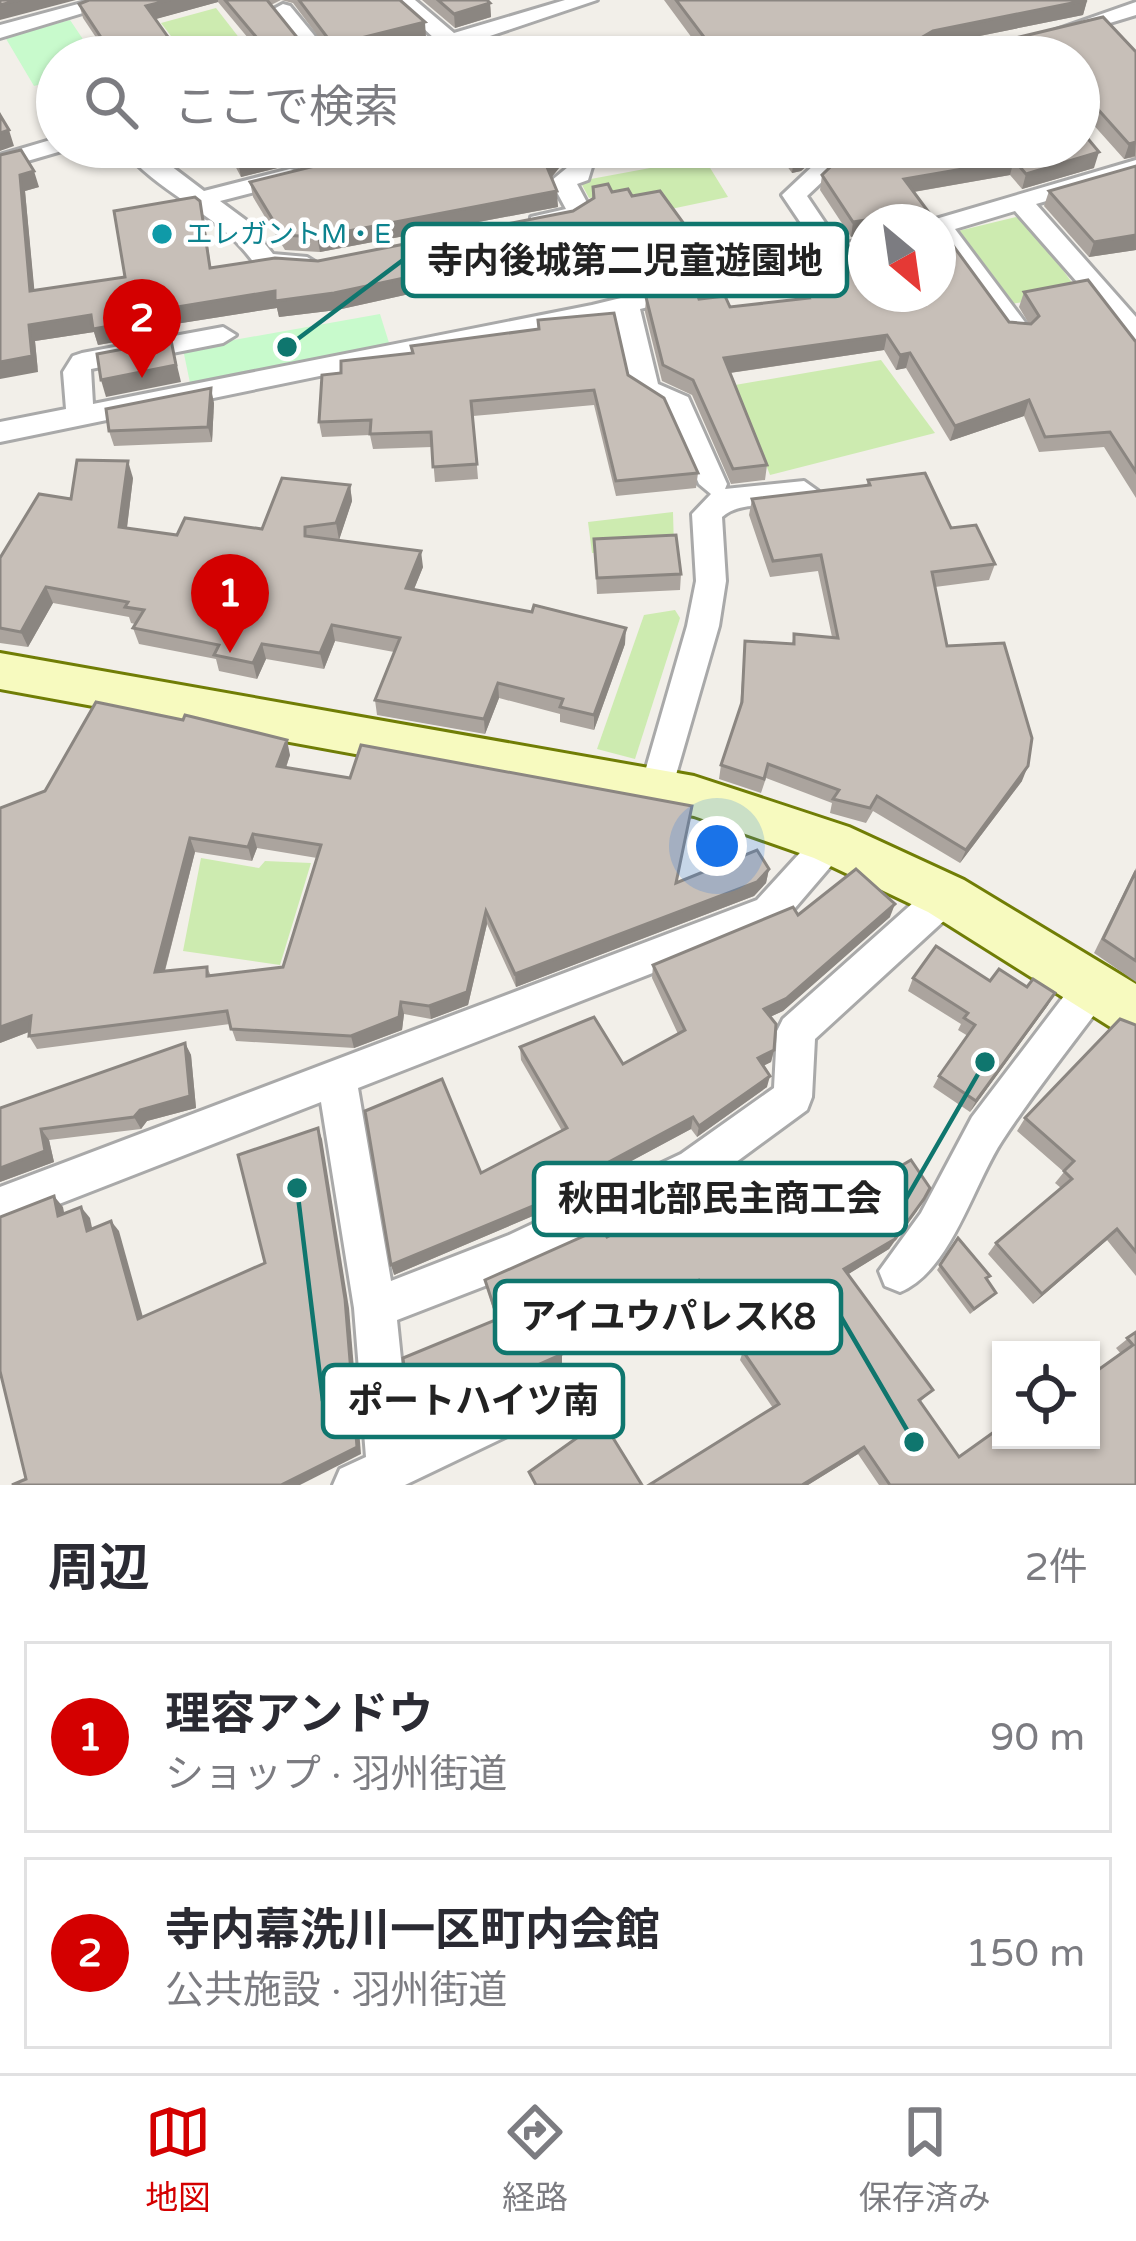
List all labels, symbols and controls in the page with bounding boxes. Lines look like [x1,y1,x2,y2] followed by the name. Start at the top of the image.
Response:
[36,36,1100,168] search box
[78,69,144,135] icon: search
[174,81,399,135] text: ここで検索
[848,204,956,312] north arrow
[186,218,391,251] place label: エレガントM・E
[149,221,175,247] marker: エレガントM・E
[403,224,847,296] callout: 寺内後城第二児童遊園地
[427,240,823,283] text: 寺内後城第二児童遊園地
[103,279,181,378] pin: 2
[191,554,269,653] pin: 1
[687,816,747,876] your location
[534,1163,906,1235] callout: 秋田北部民主商工会
[558,1178,882,1221] text: 秋田北部民主商工会
[495,1281,841,1353] callout: アイユウパレスK8
[520,1296,816,1339] text: アイユウパレスK8
[992,1341,1100,1449] map controls
[992,1341,1100,1449] button: locate
[323,1365,623,1437] callout: ポートハイツ南
[347,1380,599,1423] text: ポートハイツ南
[48,1538,150,1600] text: 周辺
[1025,1544,1088,1591] text: 2件
[165,1688,433,1742] text: 理容アンドウ
[78,1714,102,1761] text: 1
[990,1714,1085,1761] text: 90 m
[165,1751,507,1798] text: ショップ · 羽州街道
[165,1904,660,1958] text: 寺内幕洗川一区町内会館
[78,1930,102,1977] text: 2
[966,1930,1085,1977] text: 150 m
[165,1967,507,2014] text: 公共施設 · 羽州街道
[145,2099,211,2219] tab: 地図
[502,2099,568,2219] tab: 経路
[859,2099,991,2219] tab: 保存済み

